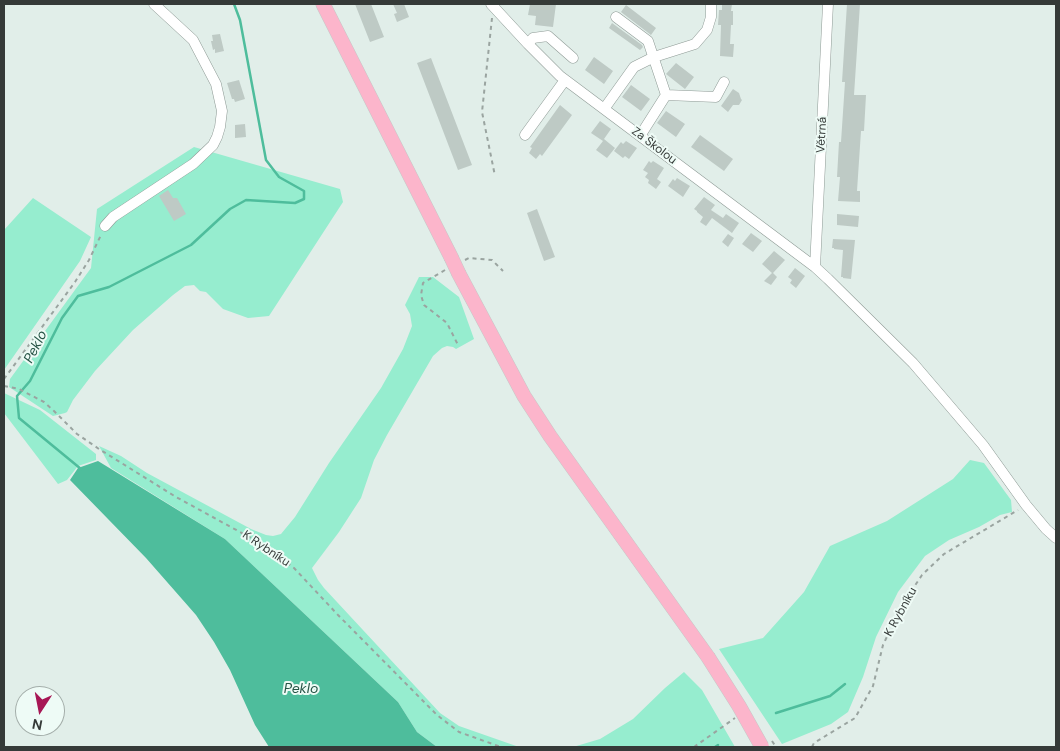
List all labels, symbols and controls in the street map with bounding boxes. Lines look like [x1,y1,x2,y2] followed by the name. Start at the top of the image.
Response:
[814,116,830,154] street label: Větrná
[629,124,679,168] street label: Za Školou
[21,328,51,366] water label: Peklo
[240,528,292,570] street label: K Rybníku
[882,585,920,639] street label: K Rybníku
[284,681,318,697] water label: Peklo
[15,686,65,736] north arrow
[31,715,44,735] text: N

